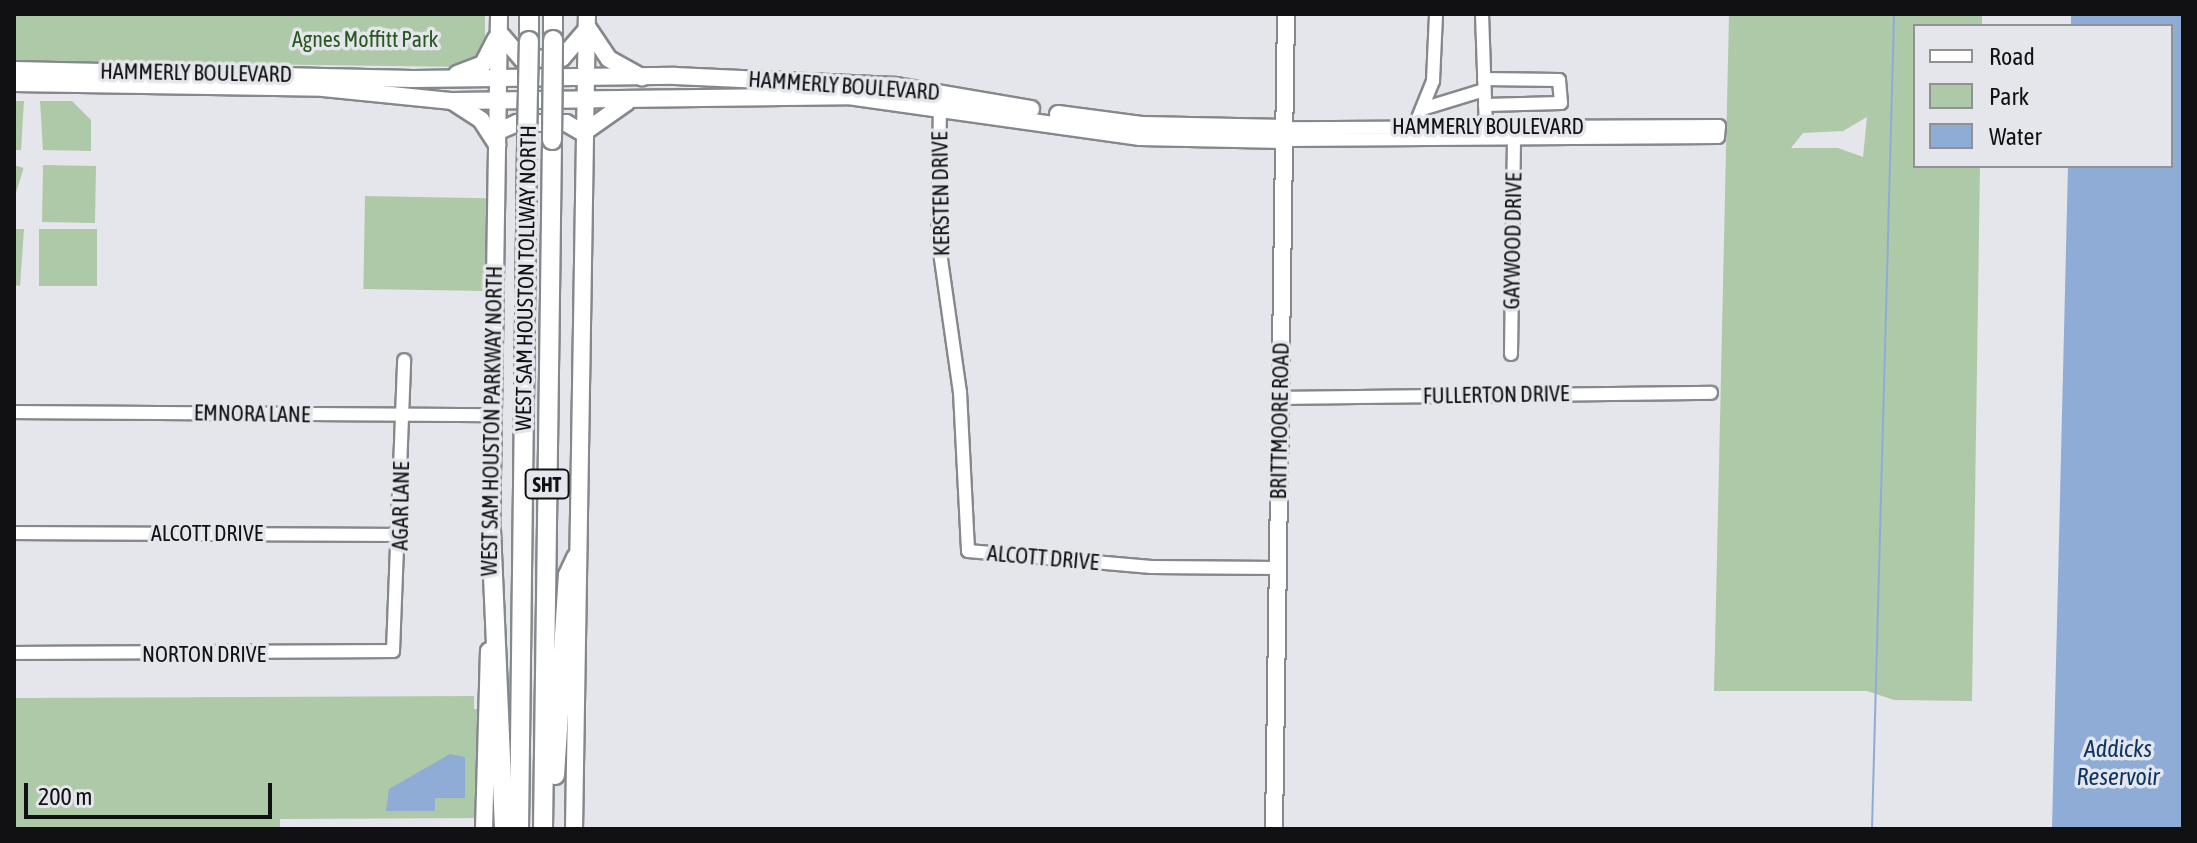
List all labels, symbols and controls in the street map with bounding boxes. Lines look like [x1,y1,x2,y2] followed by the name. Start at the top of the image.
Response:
[1913,24,2173,168] legend
[292,27,438,53] park label: Agnes Moffitt Park
[1989,43,2035,70] text: Road
[100,58,292,88] street label: HAMMERLY BOULEVARD
[747,66,941,106] street label: HAMMERLY BOULEVARD
[1989,83,2029,110] text: Park
[1392,114,1584,140] street label: HAMMERLY BOULEVARD
[1989,123,2042,150] text: Water
[510,125,542,431] street label: WEST SAM HOUSTON TOLLWAY NORTH
[927,132,955,256] street label: KERSTEN DRIVE
[1499,172,1527,310] street label: GAYWOOD DRIVE
[476,265,508,577] street label: WEST SAM HOUSTON PARKWAY NORTH
[1265,342,1295,500] street label: BRITTMOORE ROAD
[1423,381,1569,409] street label: FULLERTON DRIVE
[194,400,310,428] street label: EMNORA LANE
[387,461,415,551] street label: AGAR LANE
[523,468,571,500] road number: SHT
[151,521,263,547] street label: ALCOTT DRIVE
[986,540,1100,576] street label: ALCOTT DRIVE
[142,642,266,668] street label: NORTON DRIVE
[2077,735,2159,791] water label: Addicks Reservoir
[28,767,276,817] scale bar
[38,783,92,810] text: 200 m

